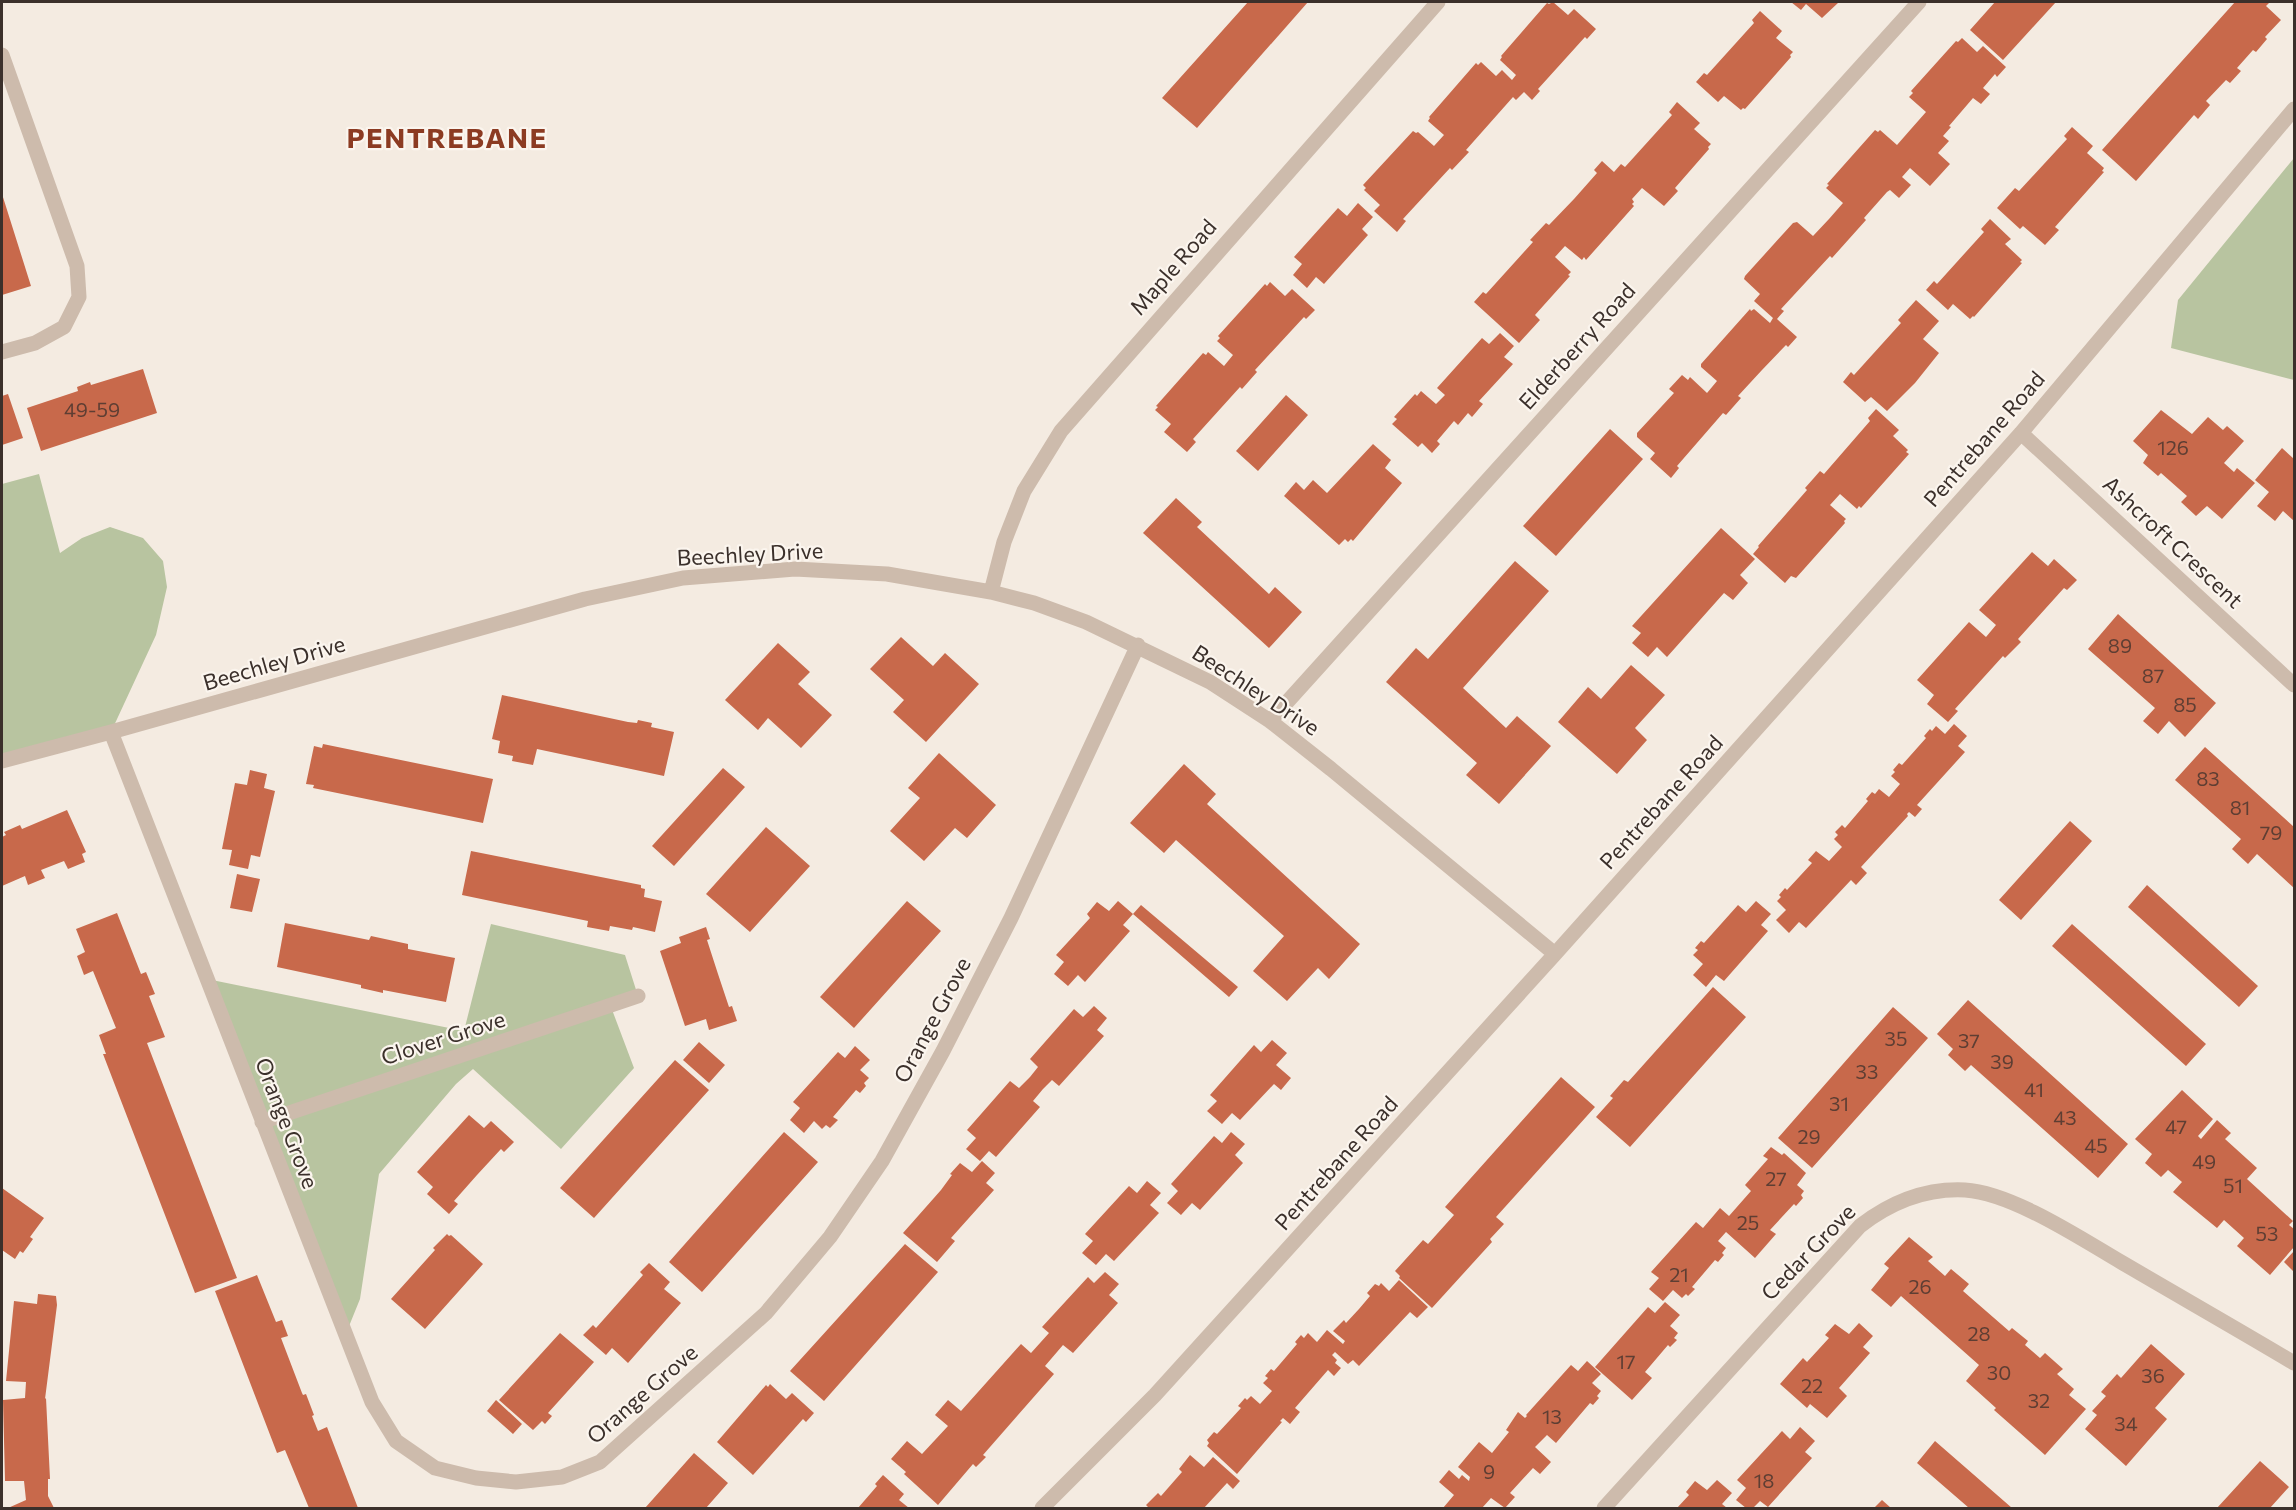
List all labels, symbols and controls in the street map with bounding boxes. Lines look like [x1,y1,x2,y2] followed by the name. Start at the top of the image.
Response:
[346,120,548,154] district label: PENTREBANE
[1124,213,1222,320] street label: Maple Road
[1513,277,1640,414] street label: Elderberry Road
[1917,365,2050,512] street label: Pentrebane Road
[64,397,120,421] house number: 49-59
[2157,435,2189,459] house number: 126
[2098,470,2249,613] street label: Ashcroft Crescent
[676,536,824,571] street label: Beechley Drive
[200,629,348,696] street label: Beechley Drive
[2108,633,2132,657] house number: 89
[1187,638,1325,741] street label: Beechley Drive
[2142,663,2164,687] house number: 87
[2173,692,2197,716] house number: 85
[1593,729,1728,874] street label: Pentrebane Road
[2196,766,2220,790] house number: 83
[2230,795,2250,819] house number: 81
[2260,820,2282,844] house number: 79
[887,953,976,1087] street label: Orange Grove
[377,1005,508,1070] street label: Clover Grove
[1885,1026,1907,1050] house number: 35
[1958,1028,1980,1052] house number: 37
[1990,1049,2014,1073] house number: 39
[250,1054,325,1192] street label: Orange Grove
[1856,1059,1878,1083] house number: 33
[2024,1077,2044,1101] house number: 41
[1268,1090,1403,1235] street label: Pentrebane Road
[1829,1091,1849,1115] house number: 31
[2053,1105,2077,1129] house number: 43
[2165,1114,2187,1138] house number: 47
[1797,1124,1821,1148] house number: 29
[2084,1133,2108,1157] house number: 45
[2192,1149,2216,1173] house number: 49
[1765,1166,1787,1190] house number: 27
[2223,1173,2243,1197] house number: 51
[1755,1198,1860,1306] street label: Cedar Grove
[1737,1210,1759,1234] house number: 25
[2256,1221,2278,1245] house number: 53
[1669,1262,1689,1286] house number: 21
[1908,1274,1932,1298] house number: 26
[1967,1321,1991,1345] house number: 28
[581,1338,703,1449] street label: Orange Grove
[1616,1349,1636,1373] house number: 17
[1987,1360,2011,1384] house number: 30
[2141,1363,2165,1387] house number: 36
[1801,1373,1823,1397] house number: 22
[2028,1388,2050,1412] house number: 32
[1542,1404,1562,1428] house number: 13
[2114,1411,2138,1435] house number: 34
[1483,1459,1495,1483] house number: 9
[1754,1468,1774,1492] house number: 18

